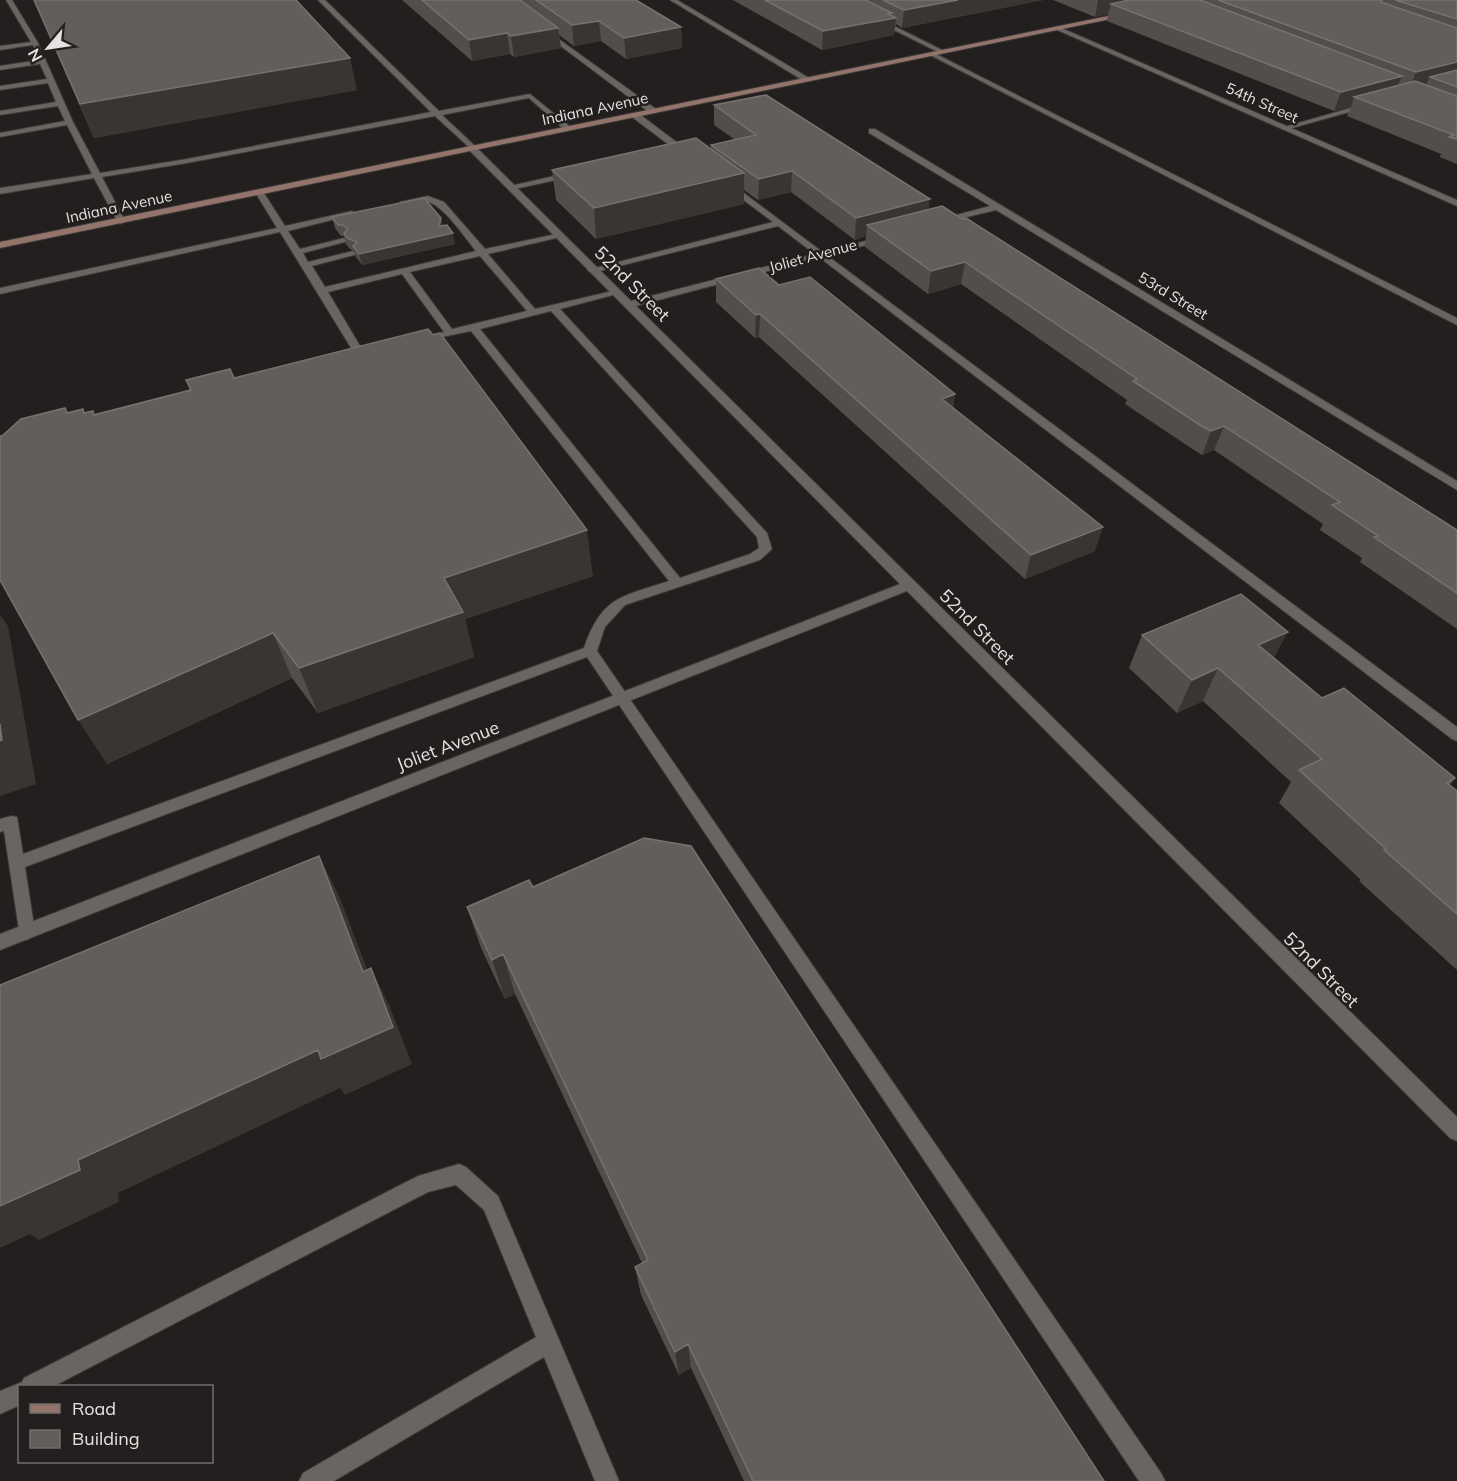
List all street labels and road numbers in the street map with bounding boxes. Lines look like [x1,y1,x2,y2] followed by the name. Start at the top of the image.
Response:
[1223,78,1301,127] street label: 54th Street
[540,88,650,129] street label: Indiana Avenue
[64,186,174,227] street label: Indiana Avenue
[767,235,859,276] street label: Joliet Avenue
[590,241,675,326] street label: 52nd Street
[1135,267,1211,324] street label: 53rd Street
[935,584,1020,669] street label: 52nd Street
[393,715,502,776] street label: Joliet Avenue
[1279,927,1364,1012] street label: 52nd Street

